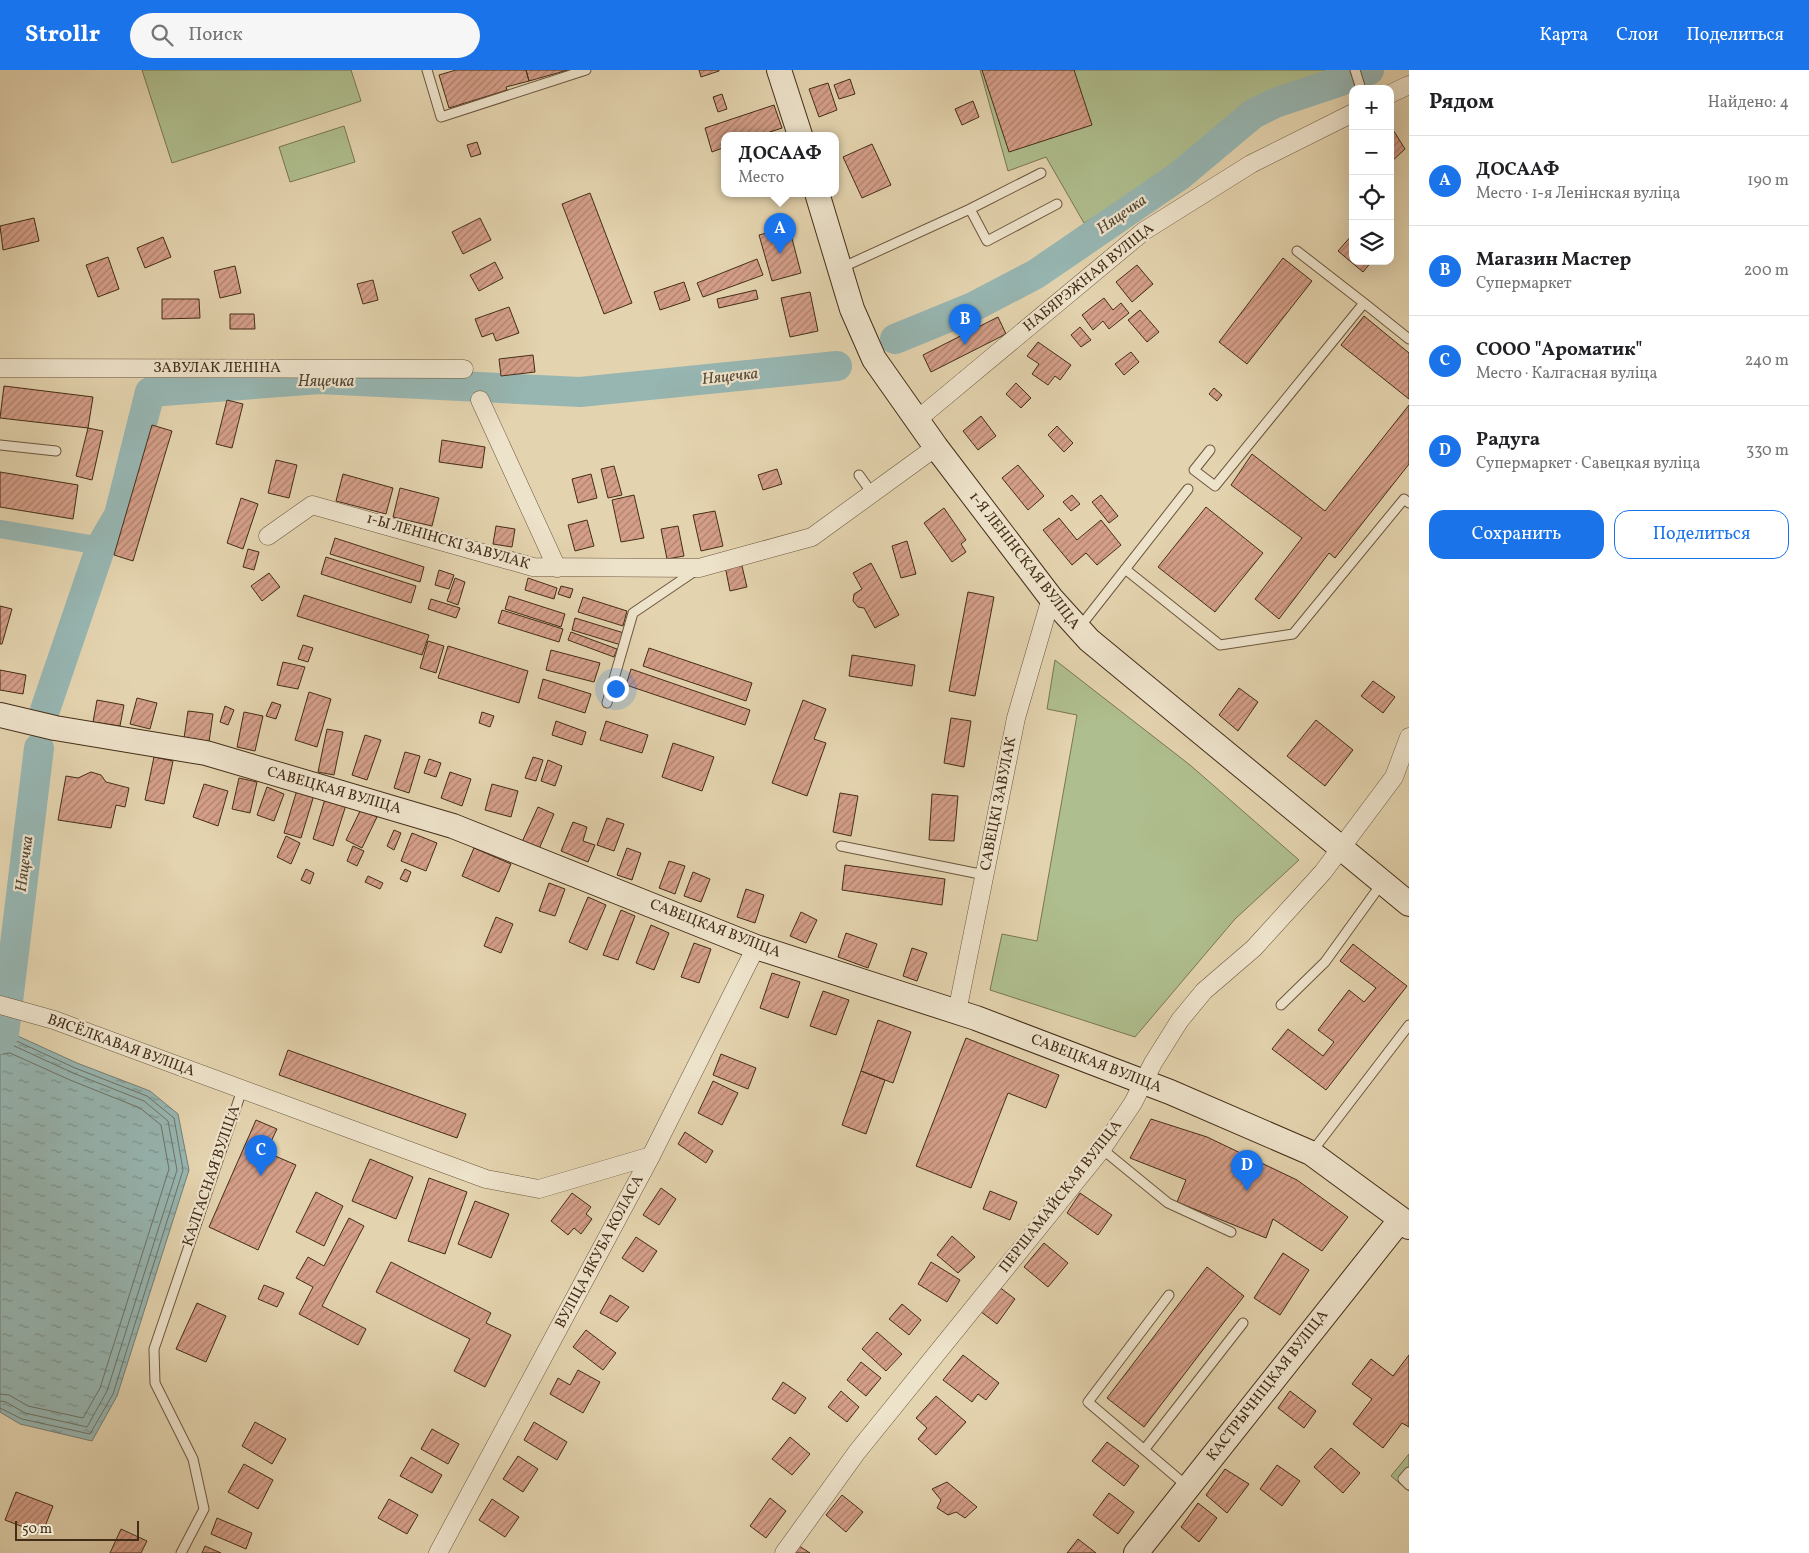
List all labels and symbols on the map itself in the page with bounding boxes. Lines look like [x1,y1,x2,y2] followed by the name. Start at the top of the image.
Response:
[1092,190,1152,240] water label: Няцечка
[764,213,796,254] pin: A
[1019,218,1159,337] street label: НАБЯРЭЖНАЯ ВУЛІЦА
[949,304,981,345] pin: B
[153,358,281,379] street label: ЗАВУЛАК ЛЕНІНА
[701,363,760,391] water label: Няцечка
[298,371,355,393] water label: Няцечка
[963,488,1085,635] street label: 1-Я ЛЕНІНСКАЯ ВУЛІЦА
[364,509,532,575] street label: 1-Ы ЛЕНІНСКІ ЗАВУЛАК
[603,676,629,702] your location
[976,735,1022,873] street label: САВЕЦКІ ЗАВУЛАК
[264,762,404,820] street label: САВЕЦКАЯ ВУЛІЦА
[11,834,39,893] water label: Няцечка
[646,894,784,964] street label: САВЕЦКАЯ ВУЛІЦА
[44,1009,198,1083] street label: ВЯСЁЛКАВАЯ ВУЛІЦА
[1027,1029,1165,1099] street label: САВЕЦКАЯ ВУЛІЦА
[178,1102,246,1249] street label: КАЛГАСНАЯ ВУЛІЦА
[995,1116,1128,1278] street label: ПЕРШАМАЙСКАЯ ВУЛІЦА
[245,1135,277,1176] pin: C
[1231,1150,1263,1191] pin: D
[551,1171,650,1332] street label: ВУЛІЦА ЯКУБА КОЛАСА
[1202,1305,1334,1466] street label: КАСТРЫЧНІЦКАЯ ВУЛІЦА
[15,1518,139,1541] scale bar

